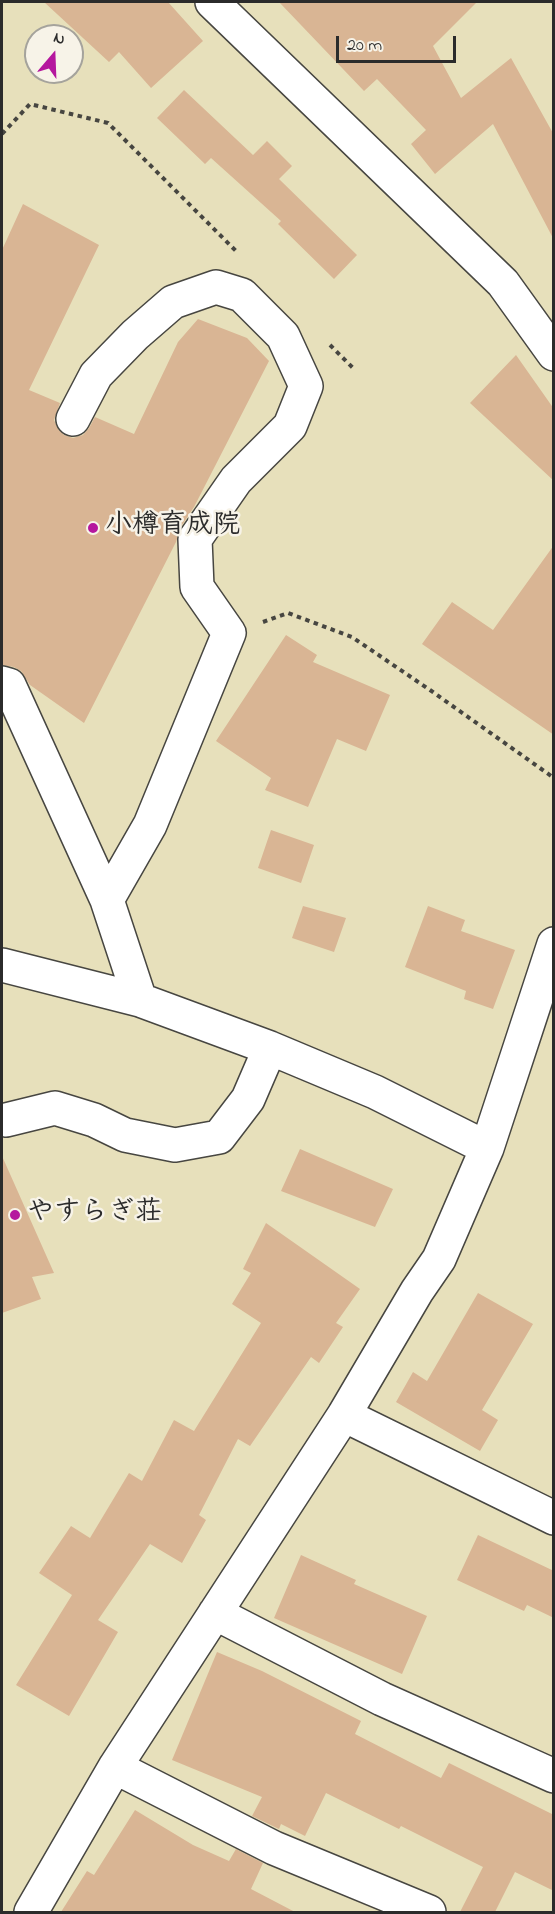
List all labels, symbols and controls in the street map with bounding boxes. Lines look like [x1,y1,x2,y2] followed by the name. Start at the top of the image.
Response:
[24,24,84,84] north arrow
[339,24,459,62] scale bar
[50,26,68,52] text: N
[347,33,382,59] text: 20 m
[105,512,240,544] place label: 小樽育成院
[86,521,100,535] marker: 小樽育成院
[27,1199,162,1231] place label: やすらぎ荘
[8,1208,22,1222] marker: やすらぎ荘

